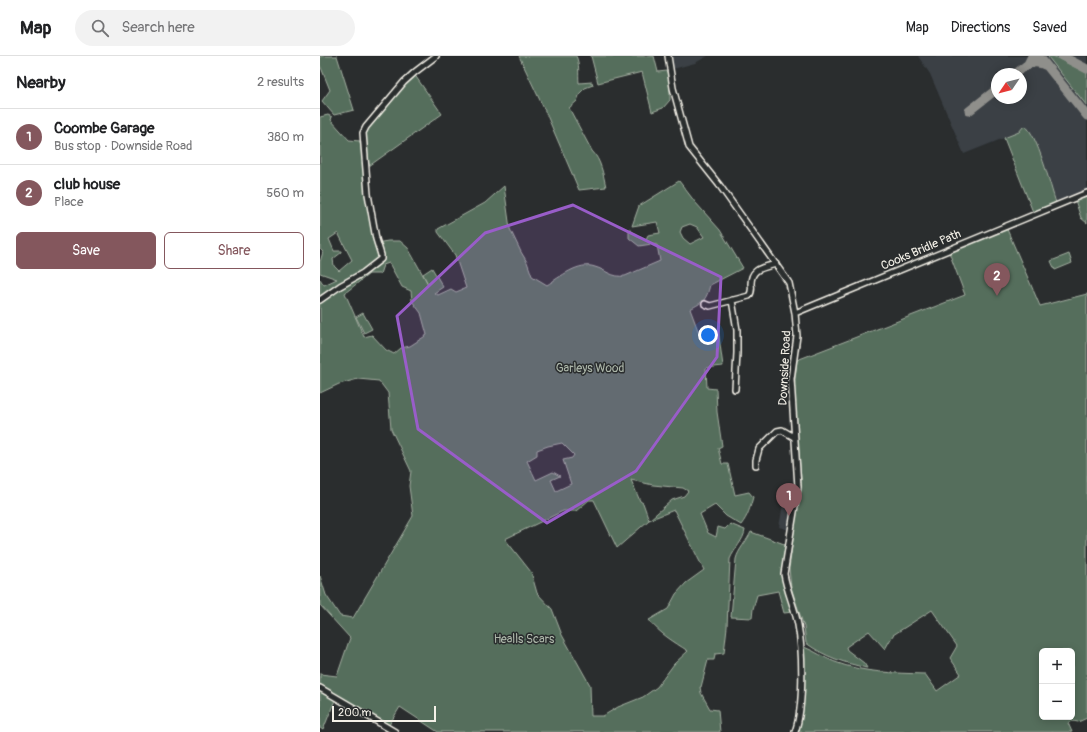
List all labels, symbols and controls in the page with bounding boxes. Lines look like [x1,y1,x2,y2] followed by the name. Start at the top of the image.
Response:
[75,10,355,46] search box
[20,16,51,40] text: Map
[89,17,111,39] icon: search
[121,18,195,37] text: Search here
[906,19,929,36] text: Map
[951,19,1010,36] text: Directions
[1032,19,1067,36] text: Saved
[991,68,1027,104] north arrow
[16,72,65,93] text: Nearby
[257,74,304,90] text: 2 results
[54,119,154,138] text: Coombe Garage
[26,129,32,145] text: 1
[267,129,304,145] text: 380 m
[54,138,192,154] text: Bus stop · Downside Road
[54,175,120,194] text: club house
[25,185,33,201] text: 2
[266,185,304,201] text: 560 m
[54,194,83,210] text: Place
[879,226,964,274] street label: Cooks Bridle Path
[16,232,156,269] button: Save
[164,232,304,269] button: Share
[984,263,1010,296] pin: 2
[698,325,718,345] your location
[776,330,794,406] street label: Downside Road
[556,361,624,376] park label: Garleys Wood
[776,483,802,516] pin: 1
[494,632,555,647] park label: Healls Scars
[1039,648,1075,720] map controls
[1039,648,1075,684] button: +
[1039,684,1075,720] button: −
[332,704,436,723] scale bar
[338,706,371,719] text: 200 m

